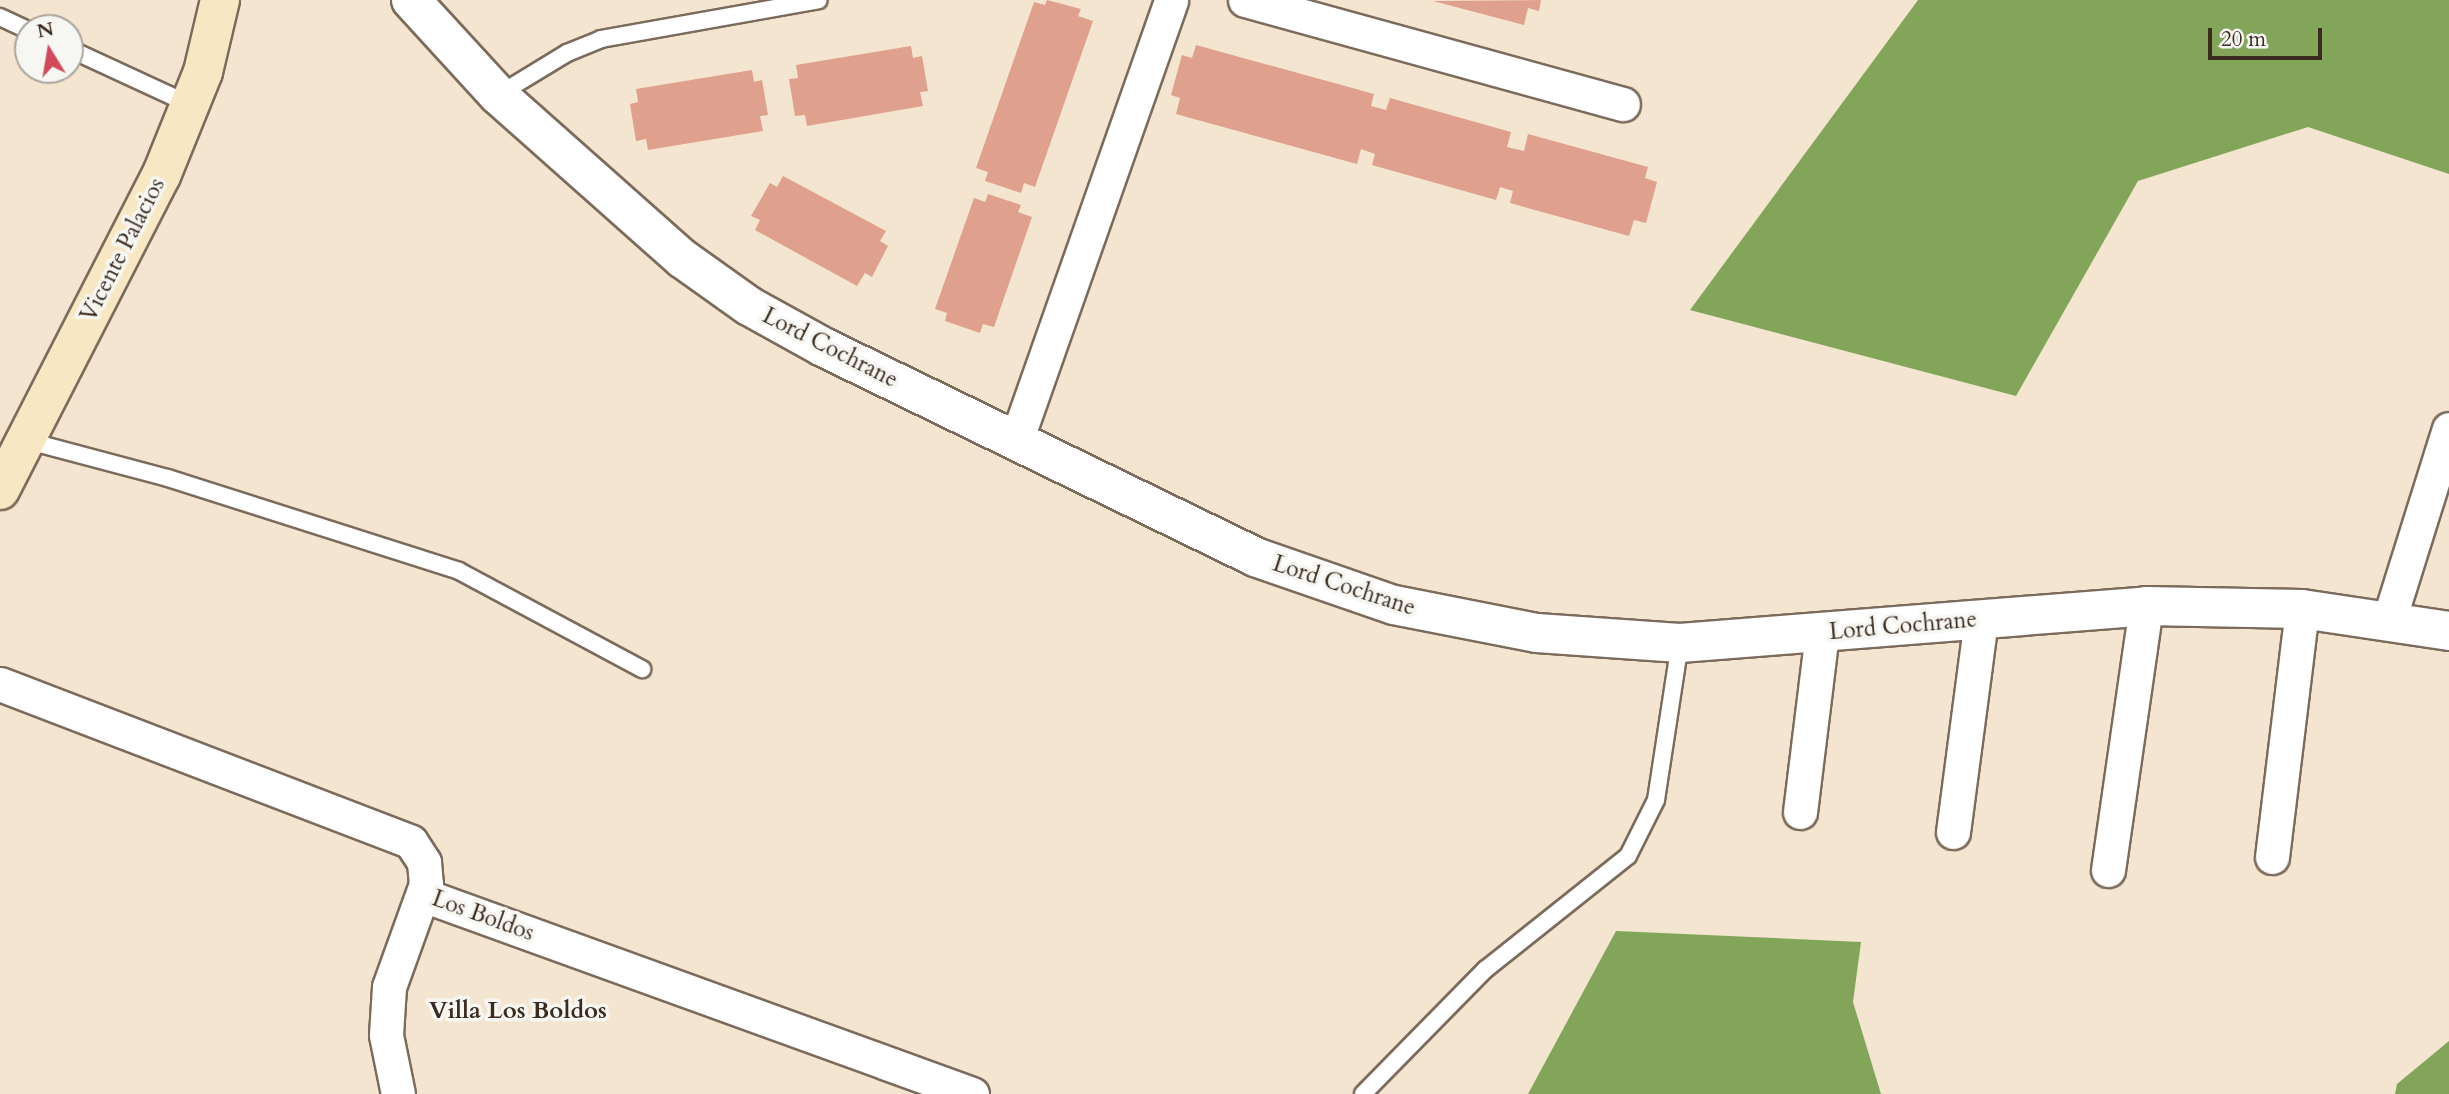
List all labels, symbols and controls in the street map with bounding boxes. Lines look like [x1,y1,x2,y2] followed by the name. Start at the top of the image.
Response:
[14,14,84,84] north arrow
[2211,14,2325,58] scale bar
[35,16,56,45] text: N
[2221,25,2266,54] text: 20 m
[75,173,171,327] street label: Vicente Palacios
[758,302,902,394] street label: Lord Cochrane
[1269,550,1419,622] street label: Lord Cochrane
[1828,606,1978,646] street label: Lord Cochrane
[428,885,538,947] street label: Los Boldos
[429,997,607,1025] district label: Villa Los Boldos

